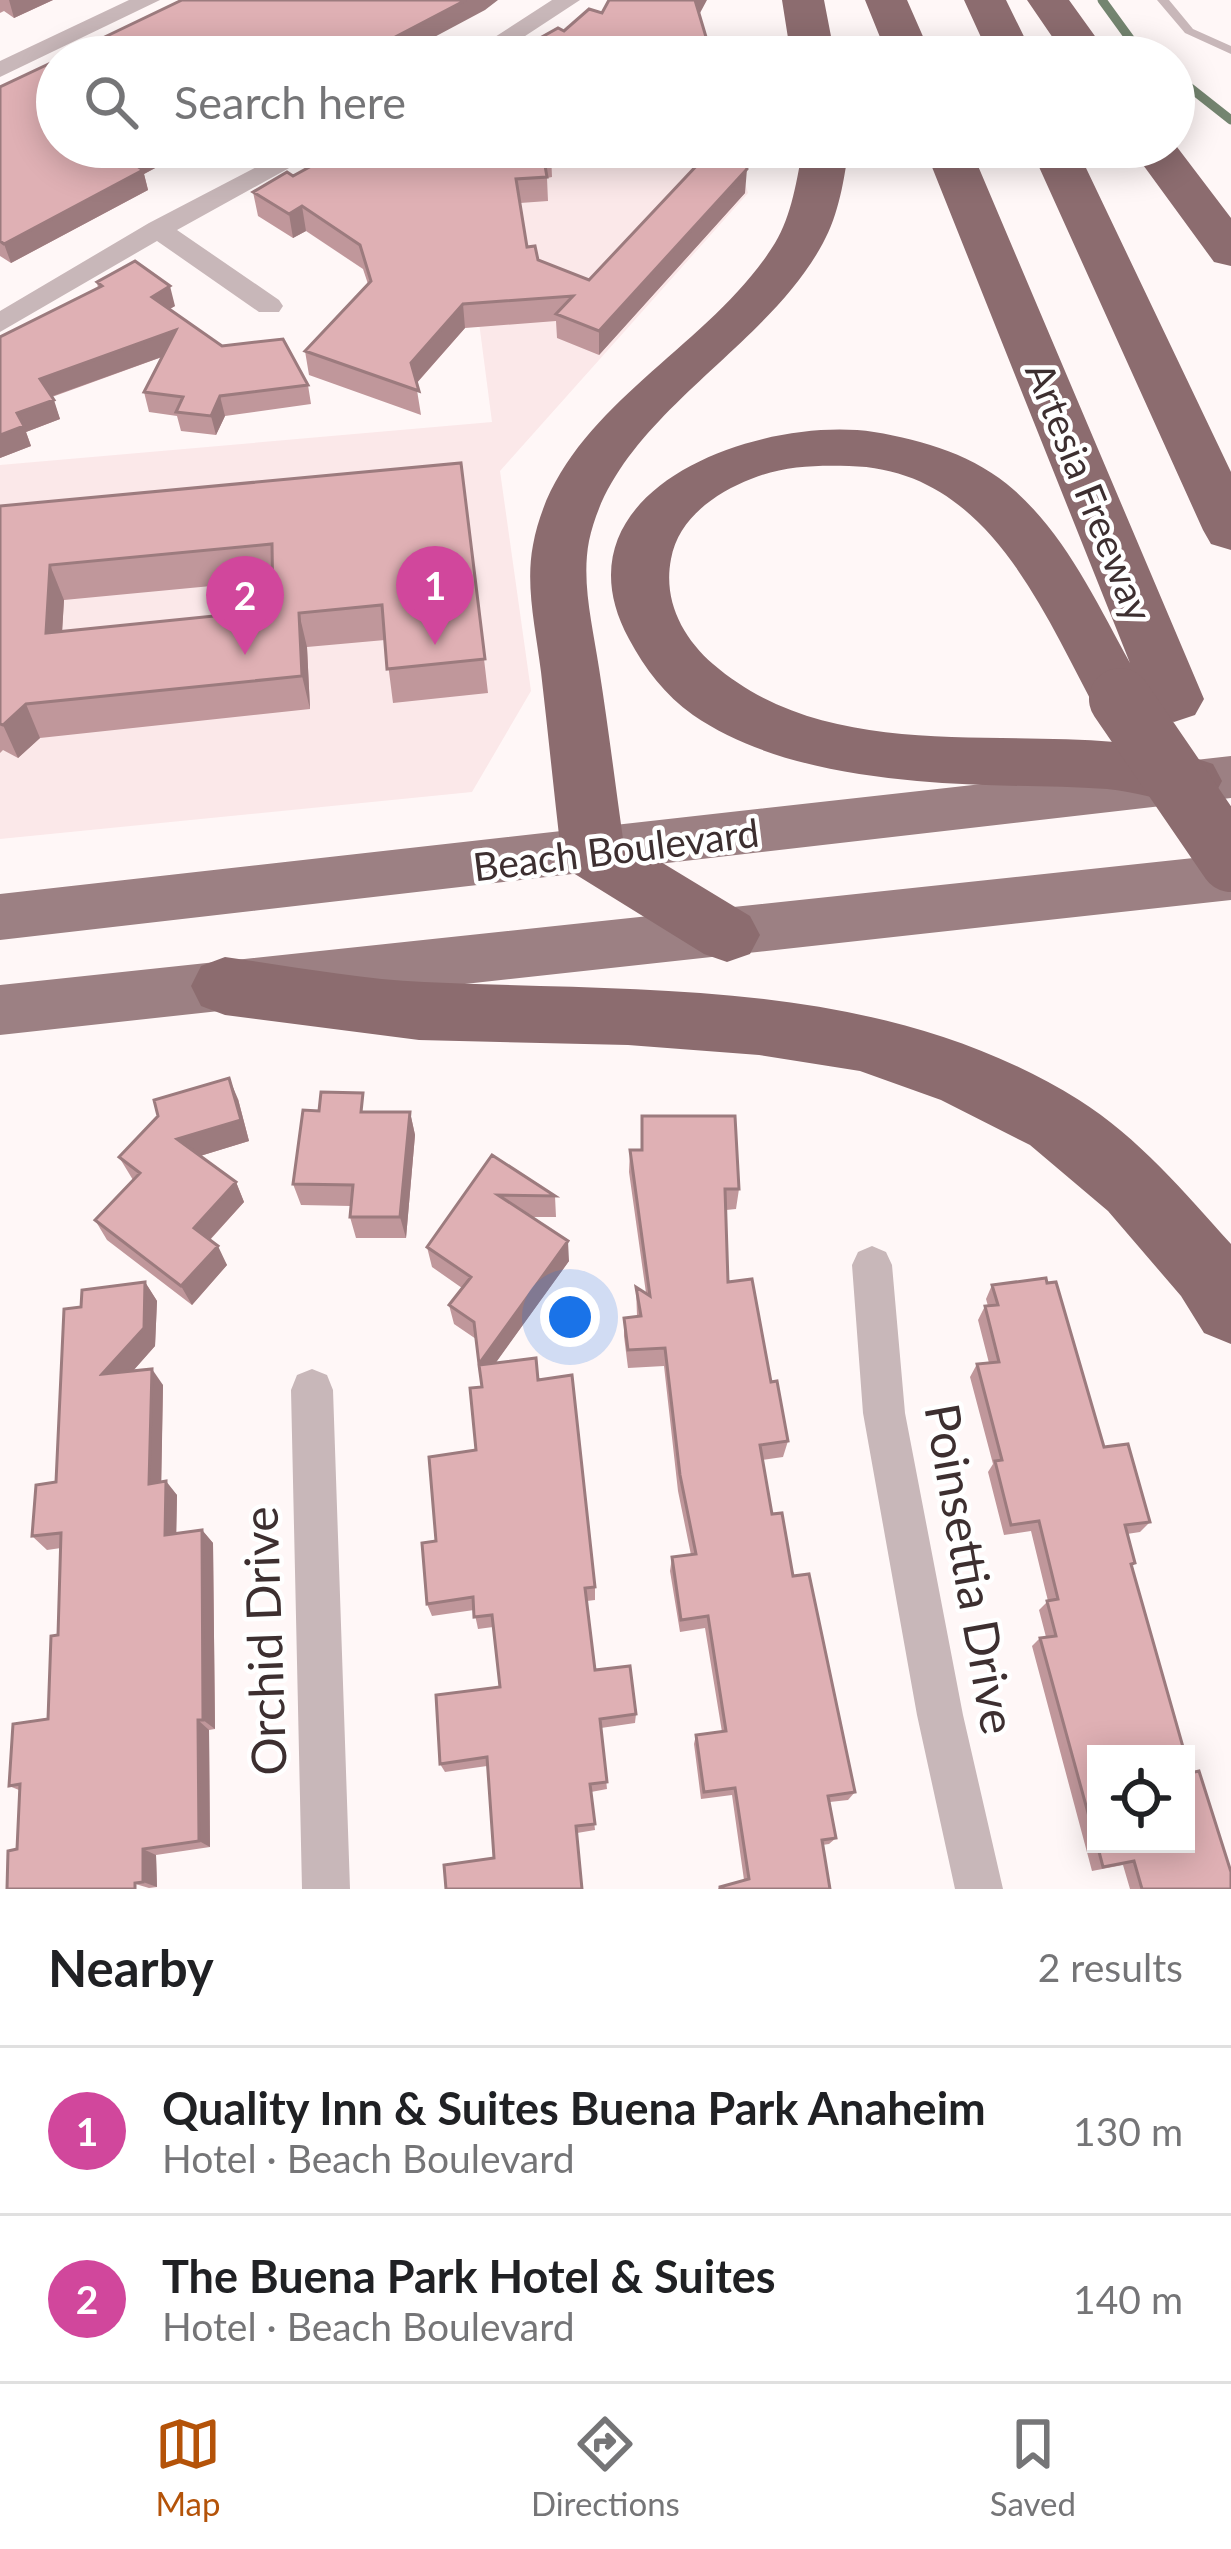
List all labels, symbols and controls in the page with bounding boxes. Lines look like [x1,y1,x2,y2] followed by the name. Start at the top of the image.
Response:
[36,36,1195,168] search box
[78,69,144,135] icon: search
[174,75,406,129] text: Search here
[1017,356,1163,628] street label: Artesia Freeway
[396,546,474,645] pin: 1
[206,556,284,655] pin: 2
[470,809,761,889] street label: Beach Boulevard
[540,1287,600,1347] your location
[914,1399,1029,1738] street label: Poinsettia Drive
[230,1506,297,1777] street label: Orchid Drive
[1087,1745,1195,1853] map controls
[1087,1745,1195,1853] button: locate
[48,1937,214,1998] text: Nearby
[1038,1944,1183,1990] text: 2 results
[162,2081,986,2135] text: Quality Inn & Suites Buena Park Anaheim
[76,2108,98,2154] text: 1
[1073,2108,1183,2154] text: 130 m
[162,2135,574,2181] text: Hotel · Beach Boulevard
[162,2249,776,2303] text: The Buena Park Hotel & Suites
[76,2276,98,2322] text: 2
[1073,2276,1183,2322] text: 140 m
[162,2303,574,2349] text: Hotel · Beach Boulevard
[155,2411,221,2523] tab: Map
[531,2411,680,2523] tab: Directions
[990,2411,1076,2523] tab: Saved

